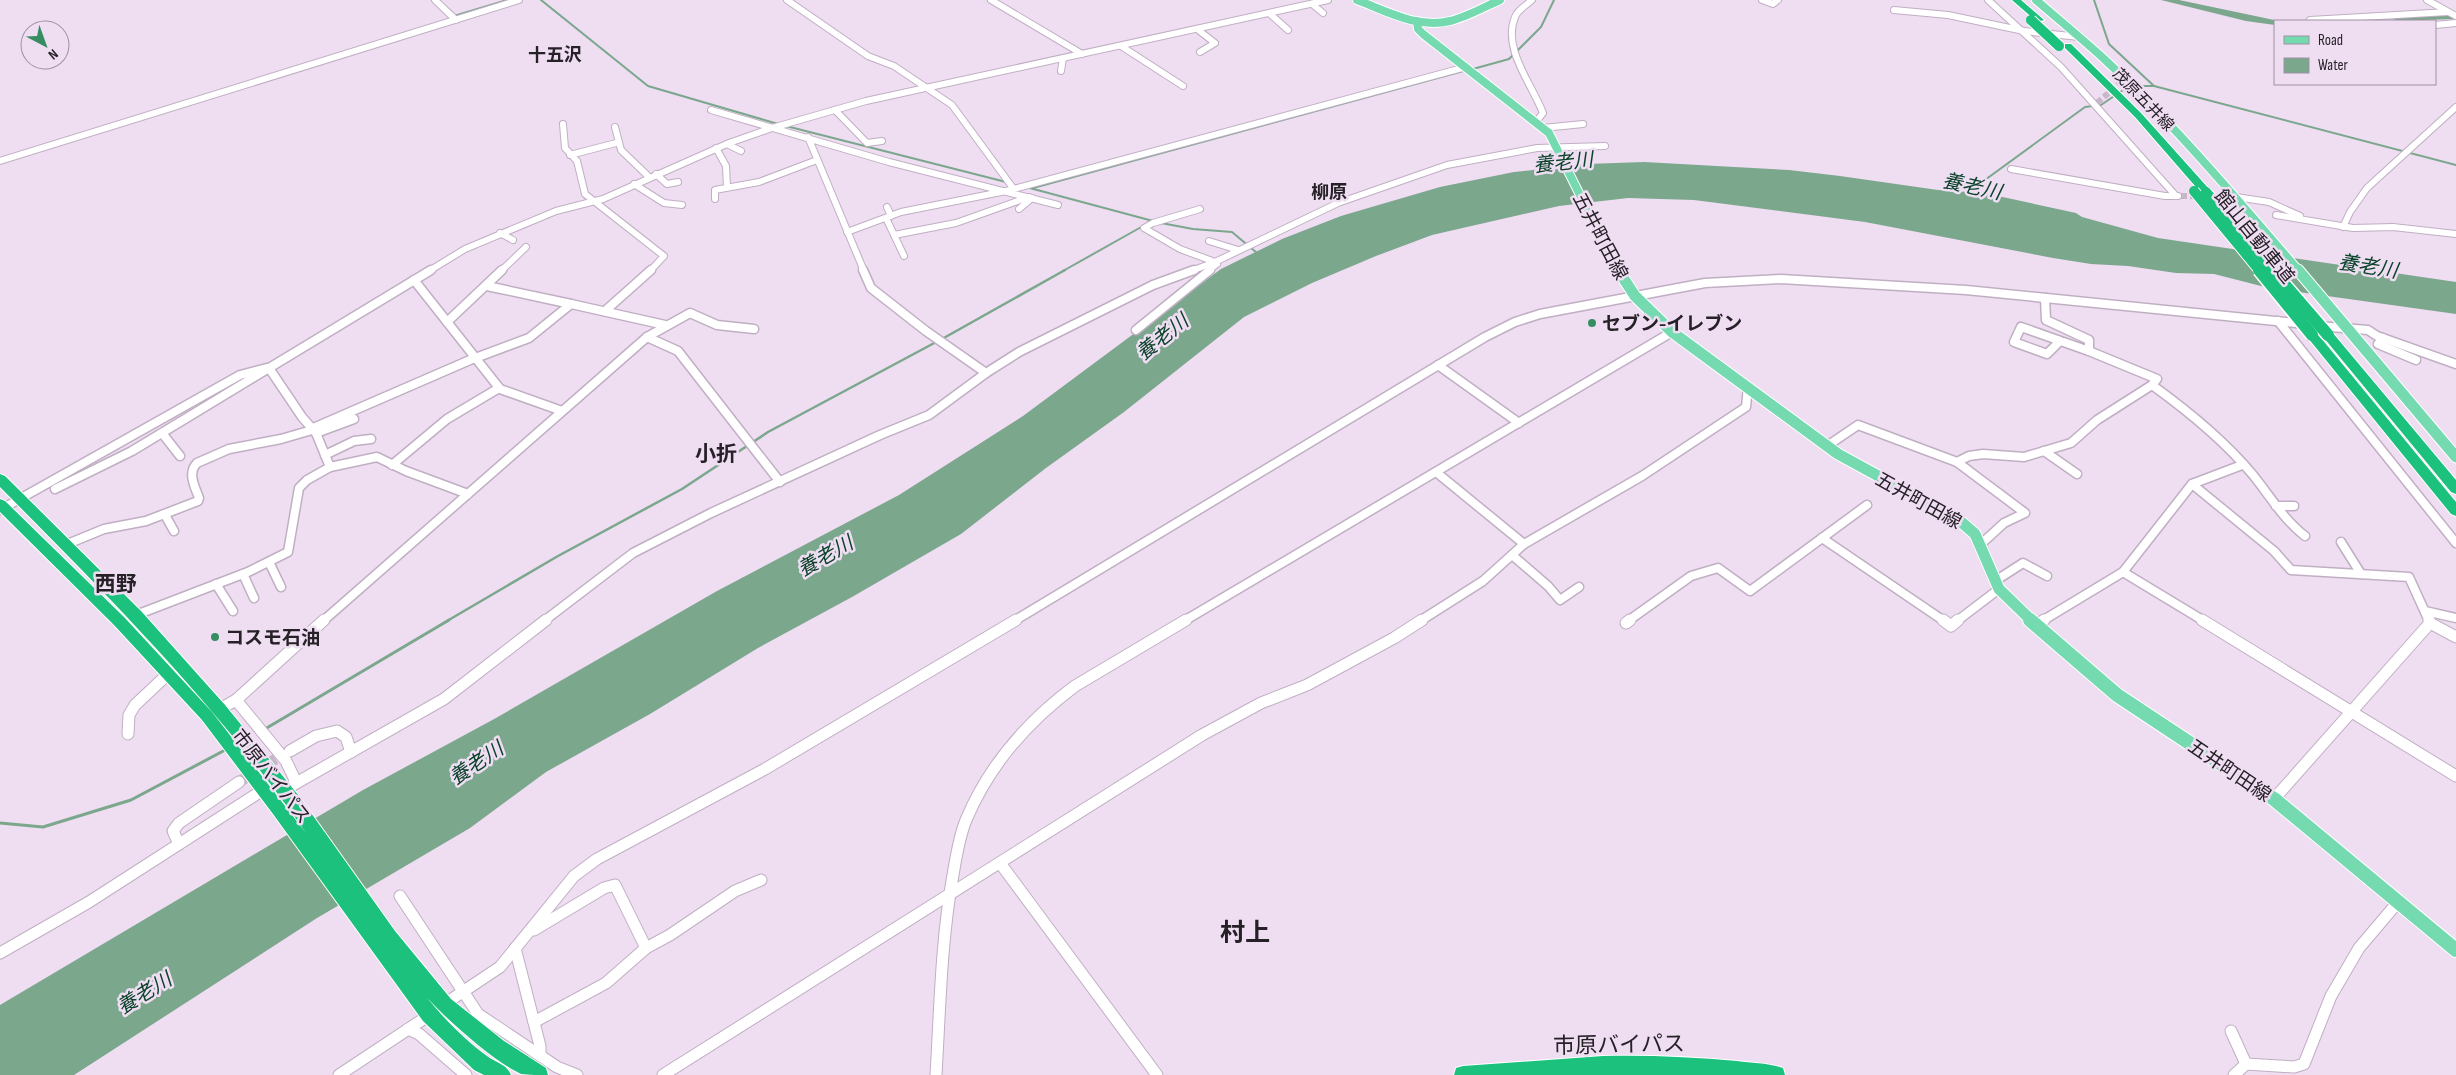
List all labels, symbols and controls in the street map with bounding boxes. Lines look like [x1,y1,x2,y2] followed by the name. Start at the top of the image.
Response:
[20,20,70,70] north arrow
[2274,20,2436,85] legend
[2318,31,2343,50] text: Road
[528,45,582,66] district label: 十五沢
[45,46,62,63] text: N
[2318,56,2349,75] text: Water
[2108,65,2178,135] street label: 茂原五井線
[1532,148,1596,178] water label: 養老川
[1940,169,2006,205] water label: 養老川
[1311,182,1347,203] district label: 柳原
[2209,185,2299,288] street label: 館山自動車道
[1567,189,1632,284] street label: 五井町田線
[2336,250,2401,284] water label: 養老川
[1132,308,1195,366] water label: 養老川
[1602,313,1742,336] place label: セブン-イレブン
[1586,317,1598,329] marker: セブン-イレブン
[695,442,737,467] district label: 小折
[1871,468,1965,534] street label: 五井町田線
[794,530,859,582] water label: 養老川
[95,572,137,597] district label: 西野
[225,627,320,650] place label: コスモ石油
[209,631,221,643] marker: コスモ石油
[227,725,315,829] street label: 市原バイパス
[2183,735,2275,807] street label: 五井町田線
[445,736,510,791] water label: 養老川
[1220,918,1270,949] district label: 村上
[113,967,178,1020] water label: 養老川
[1553,1031,1685,1060] street label: 市原バイパス

